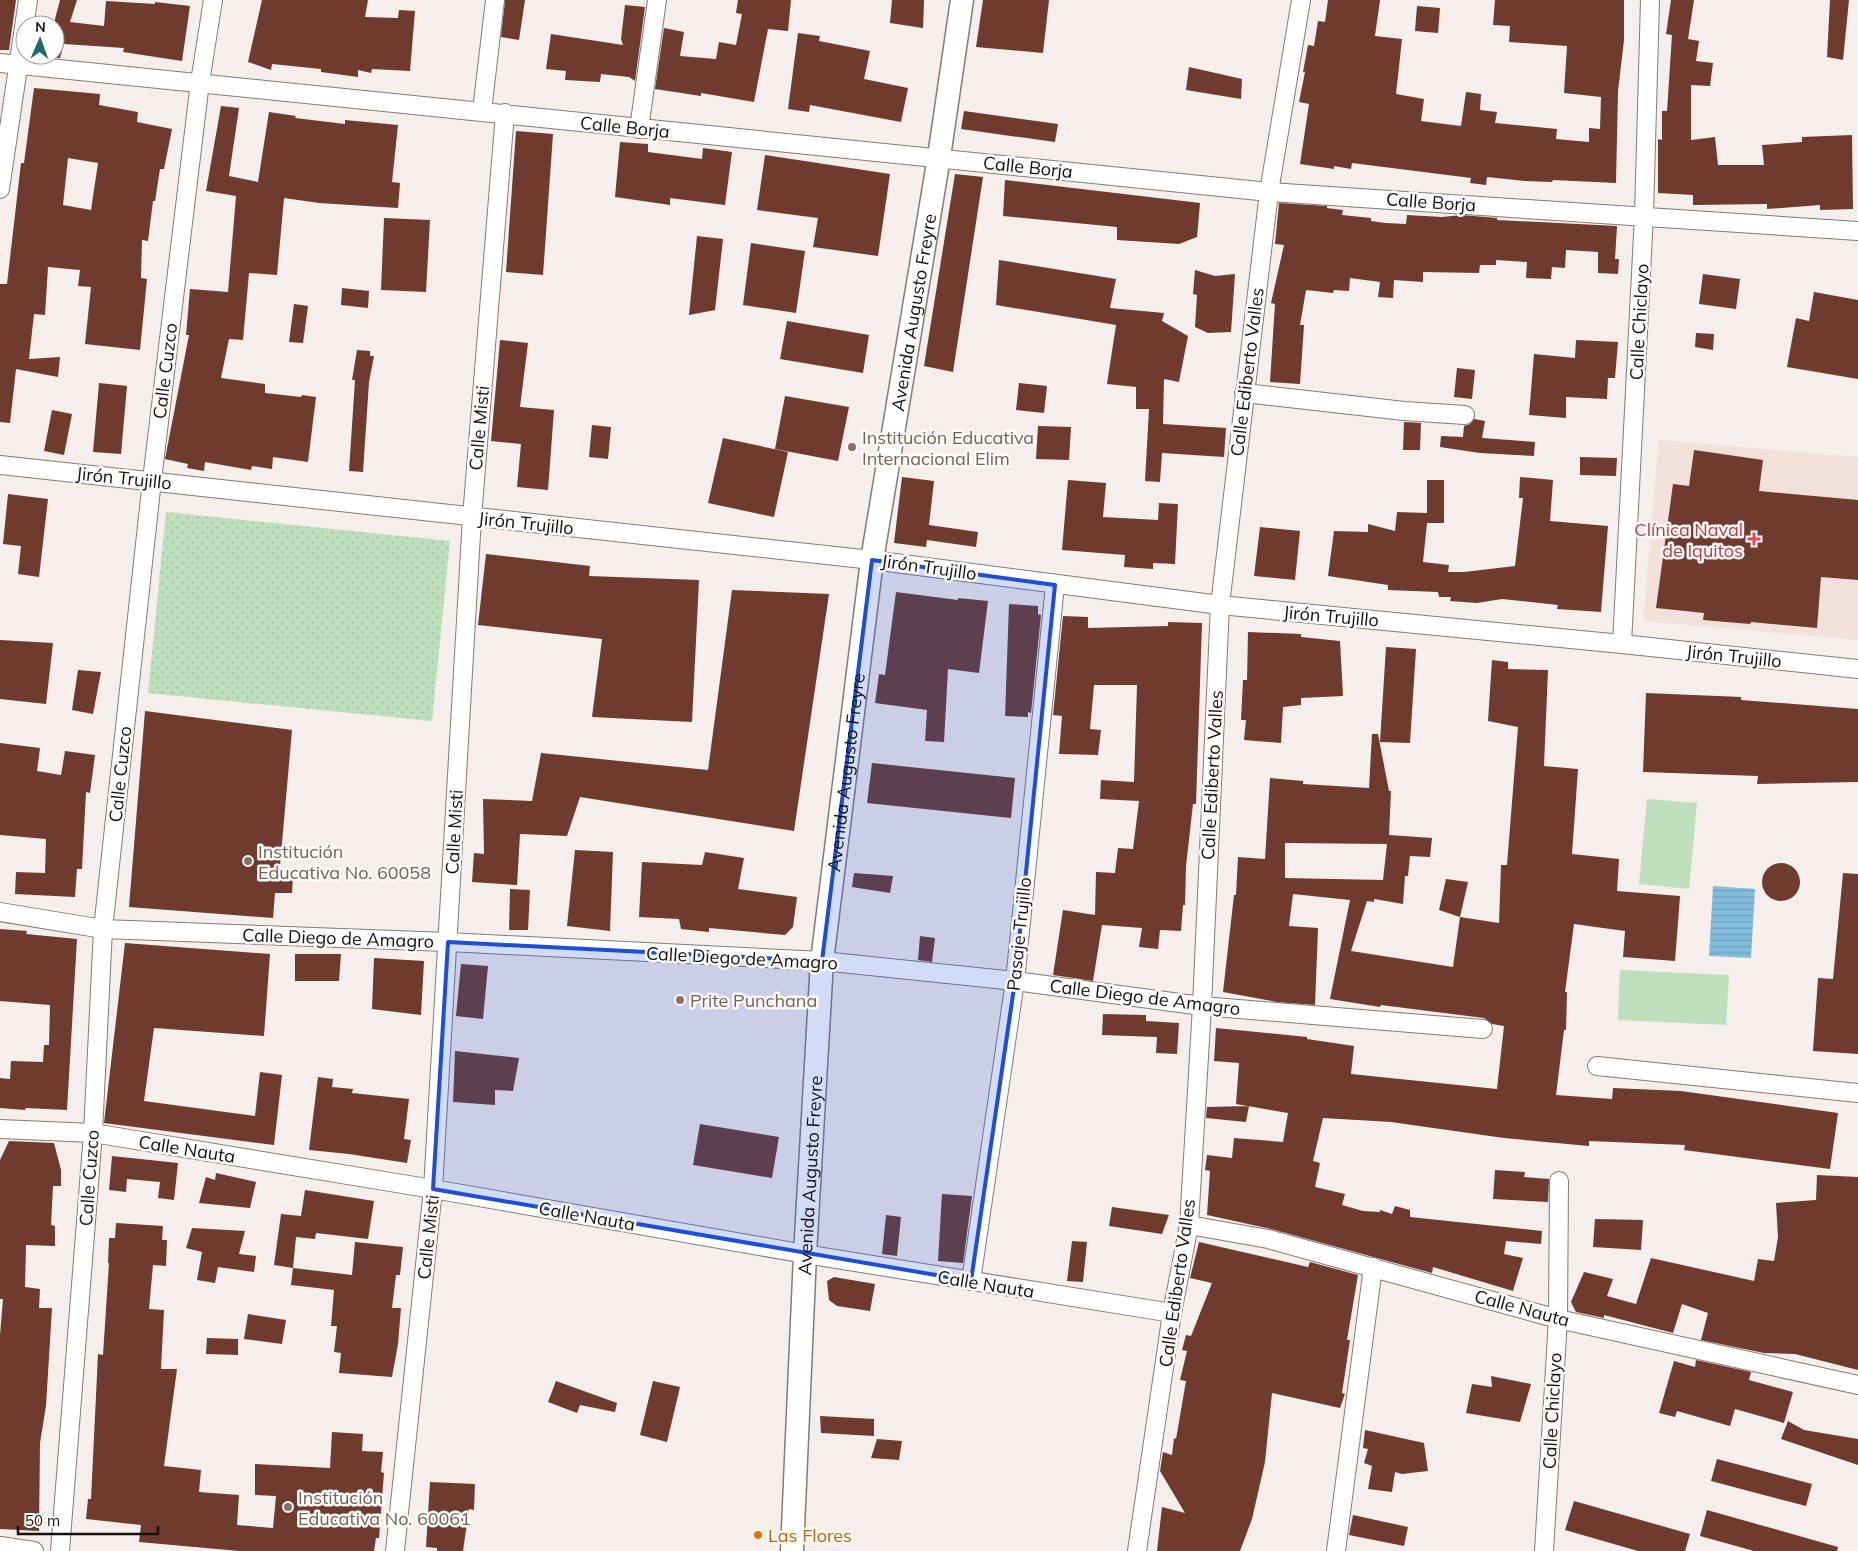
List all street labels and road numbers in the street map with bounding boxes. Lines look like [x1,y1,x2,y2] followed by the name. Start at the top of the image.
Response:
[579,111,671,143] street label: Calle Borja
[982,151,1074,183] street label: Calle Borja
[1385,187,1477,217] street label: Calle Borja
[885,212,941,413] street label: Avenida Augusto Freyre
[1624,263,1654,381] street label: Calle Chiclayo
[1225,286,1269,458] street label: Calle Ediberto Valles
[148,322,182,420] street label: Calle Cuzco
[464,385,494,471] street label: Calle Misti
[75,462,173,494] street label: Jirón Trujillo
[477,507,575,539] street label: Jirón Trujillo
[880,549,978,585] street label: Jirón Trujillo
[1282,600,1380,632] street label: Jirón Trujillo
[1685,640,1783,672] street label: Jirón Trujillo
[822,672,869,873] street label: Avenida Augusto Freyre
[1196,690,1228,860] street label: Calle Ediberto Valles
[104,725,136,823] street label: Calle Cuzco
[440,789,468,875] street label: Calle Misti
[1002,876,1036,992] street label: Pasaje Trujillo
[242,923,434,953] street label: Calle Diego de Amagro
[646,941,838,975] street label: Calle Diego de Amagro
[1048,974,1242,1020] street label: Calle Diego de Amagro
[793,1075,827,1276] street label: Avenida Augusto Freyre
[74,1129,104,1227] street label: Calle Cuzco
[137,1130,237,1168] street label: Calle Nauta
[412,1194,444,1280] street label: Calle Misti
[537,1196,637,1236] street label: Calle Nauta
[1154,1197,1200,1369] street label: Calle Ediberto Valles
[936,1265,1036,1303] street label: Calle Nauta
[1472,1284,1572,1332] street label: Calle Nauta
[1537,1352,1567,1470] street label: Calle Chiclayo

